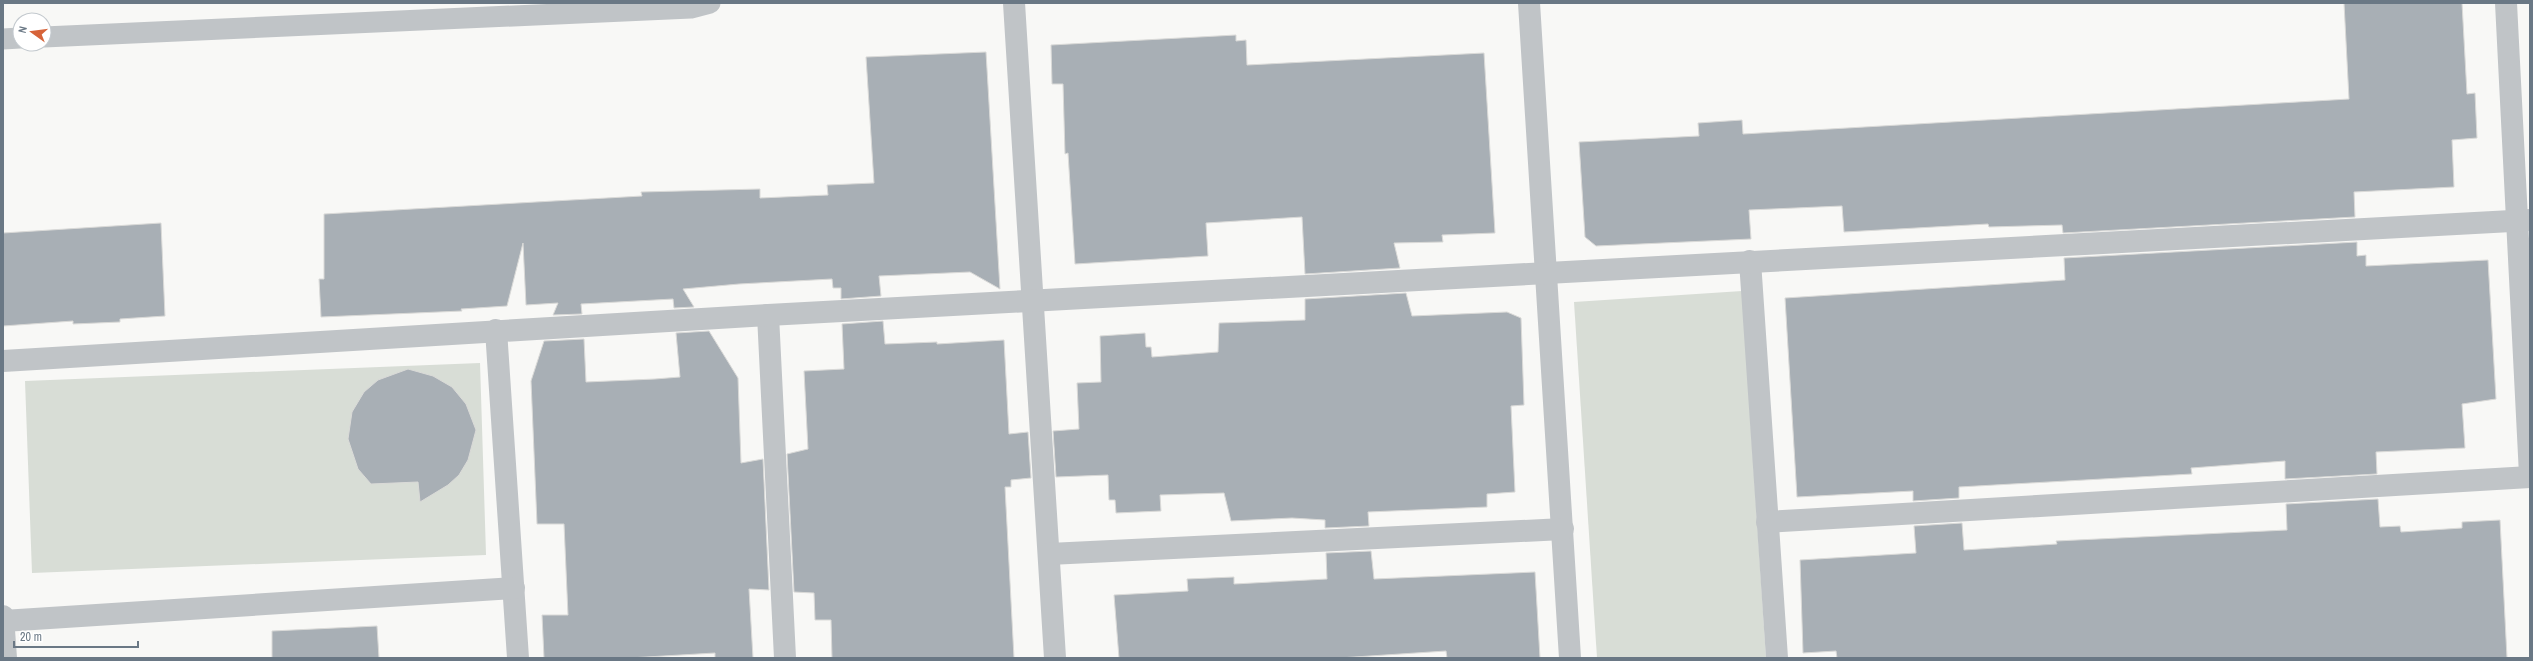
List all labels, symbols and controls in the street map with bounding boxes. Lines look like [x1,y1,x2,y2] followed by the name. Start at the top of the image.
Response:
[12,12,52,52] north arrow
[15,25,30,34] text: N
[14,623,138,649] scale bar
[20,629,42,645] text: 20 m

